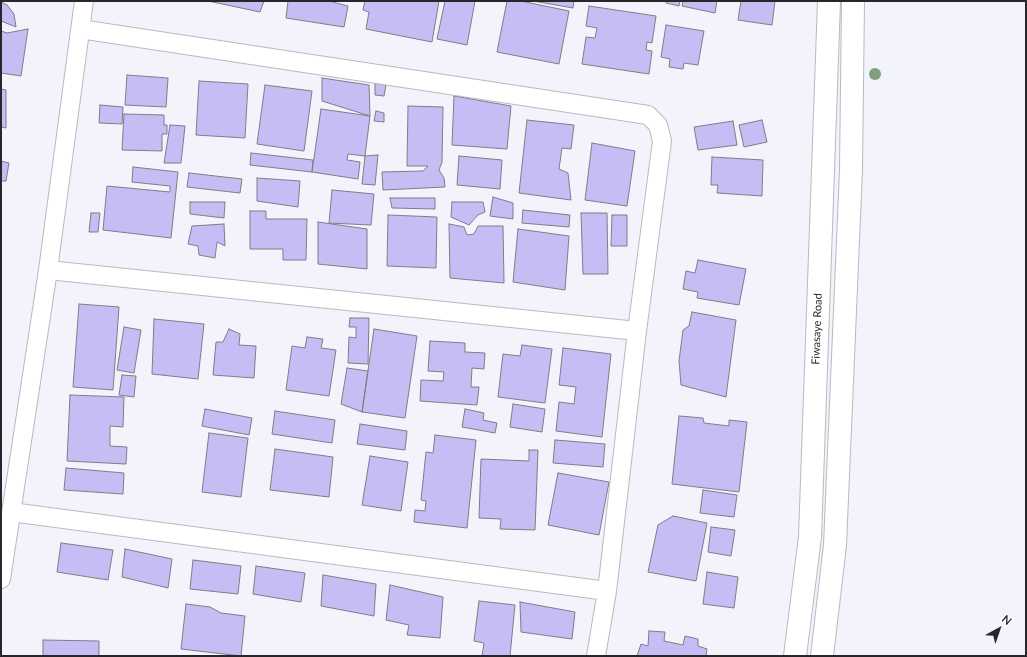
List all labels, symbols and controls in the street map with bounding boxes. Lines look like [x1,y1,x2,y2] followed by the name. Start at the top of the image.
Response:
[809,293,825,365] street label: Fiwasaye Road
[979,609,1019,649] north arrow
[1000,612,1014,627] text: N

